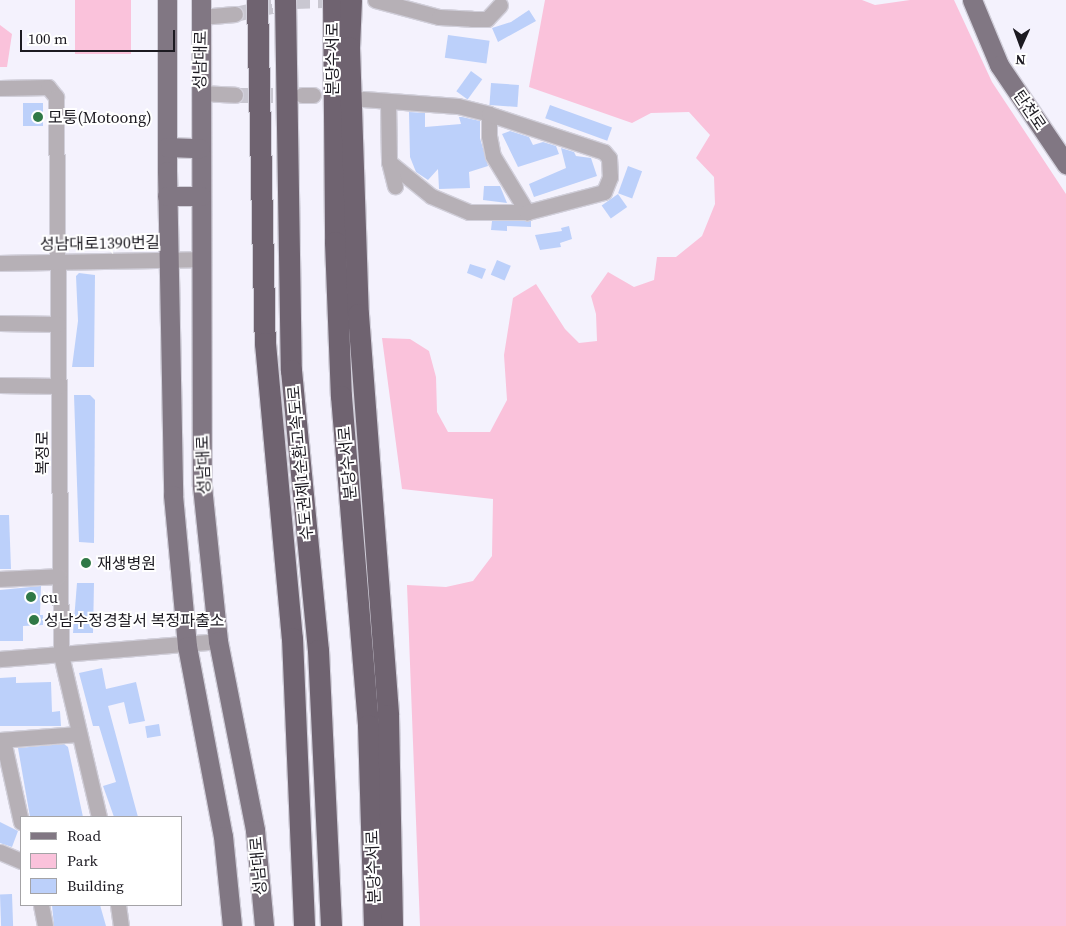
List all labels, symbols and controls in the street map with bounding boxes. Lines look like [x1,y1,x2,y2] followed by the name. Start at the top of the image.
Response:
[22,20,178,52] scale bar
[996,20,1046,70] north arrow
[322,22,342,96] street label: 분당수서로
[28,28,68,49] text: 100 m
[190,30,210,90] street label: 성남대로
[1015,50,1026,70] text: N
[1010,86,1050,134] street label: 탄천로
[48,107,152,127] place label: 모퉁(Motoong)
[32,111,44,123] marker: 모퉁(Motoong)
[40,232,160,254] street label: 성남대로1390번길
[284,385,316,541] street label: 수도권제1순환고속도로
[334,426,360,500] street label: 분당수서로
[32,431,52,475] street label: 복정로
[192,435,214,495] street label: 성남대로
[97,553,156,573] place label: 재생병원
[79,556,93,570] marker: 재생병원
[41,587,58,607] place label: cu
[25,591,37,603] marker: cu
[44,610,224,630] place label: 성남수정경찰서 복정파출소
[28,614,40,626] marker: 성남수정경찰서 복정파출소
[20,816,182,906] legend
[67,825,101,846] text: Road
[362,830,384,904] street label: 분당수서로
[246,836,270,896] street label: 성남대로
[67,850,98,871] text: Park
[67,875,124,896] text: Building

